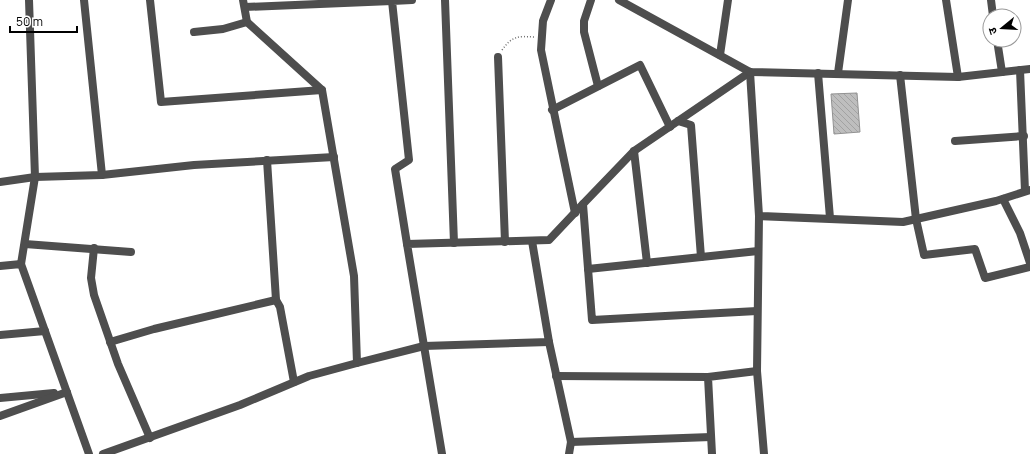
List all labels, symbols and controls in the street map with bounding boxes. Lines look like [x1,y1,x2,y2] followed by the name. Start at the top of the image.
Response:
[10,8,77,34] scale bar
[982,8,1022,48] north arrow
[16,13,43,30] text: 50 m
[984,25,1000,37] text: उ

